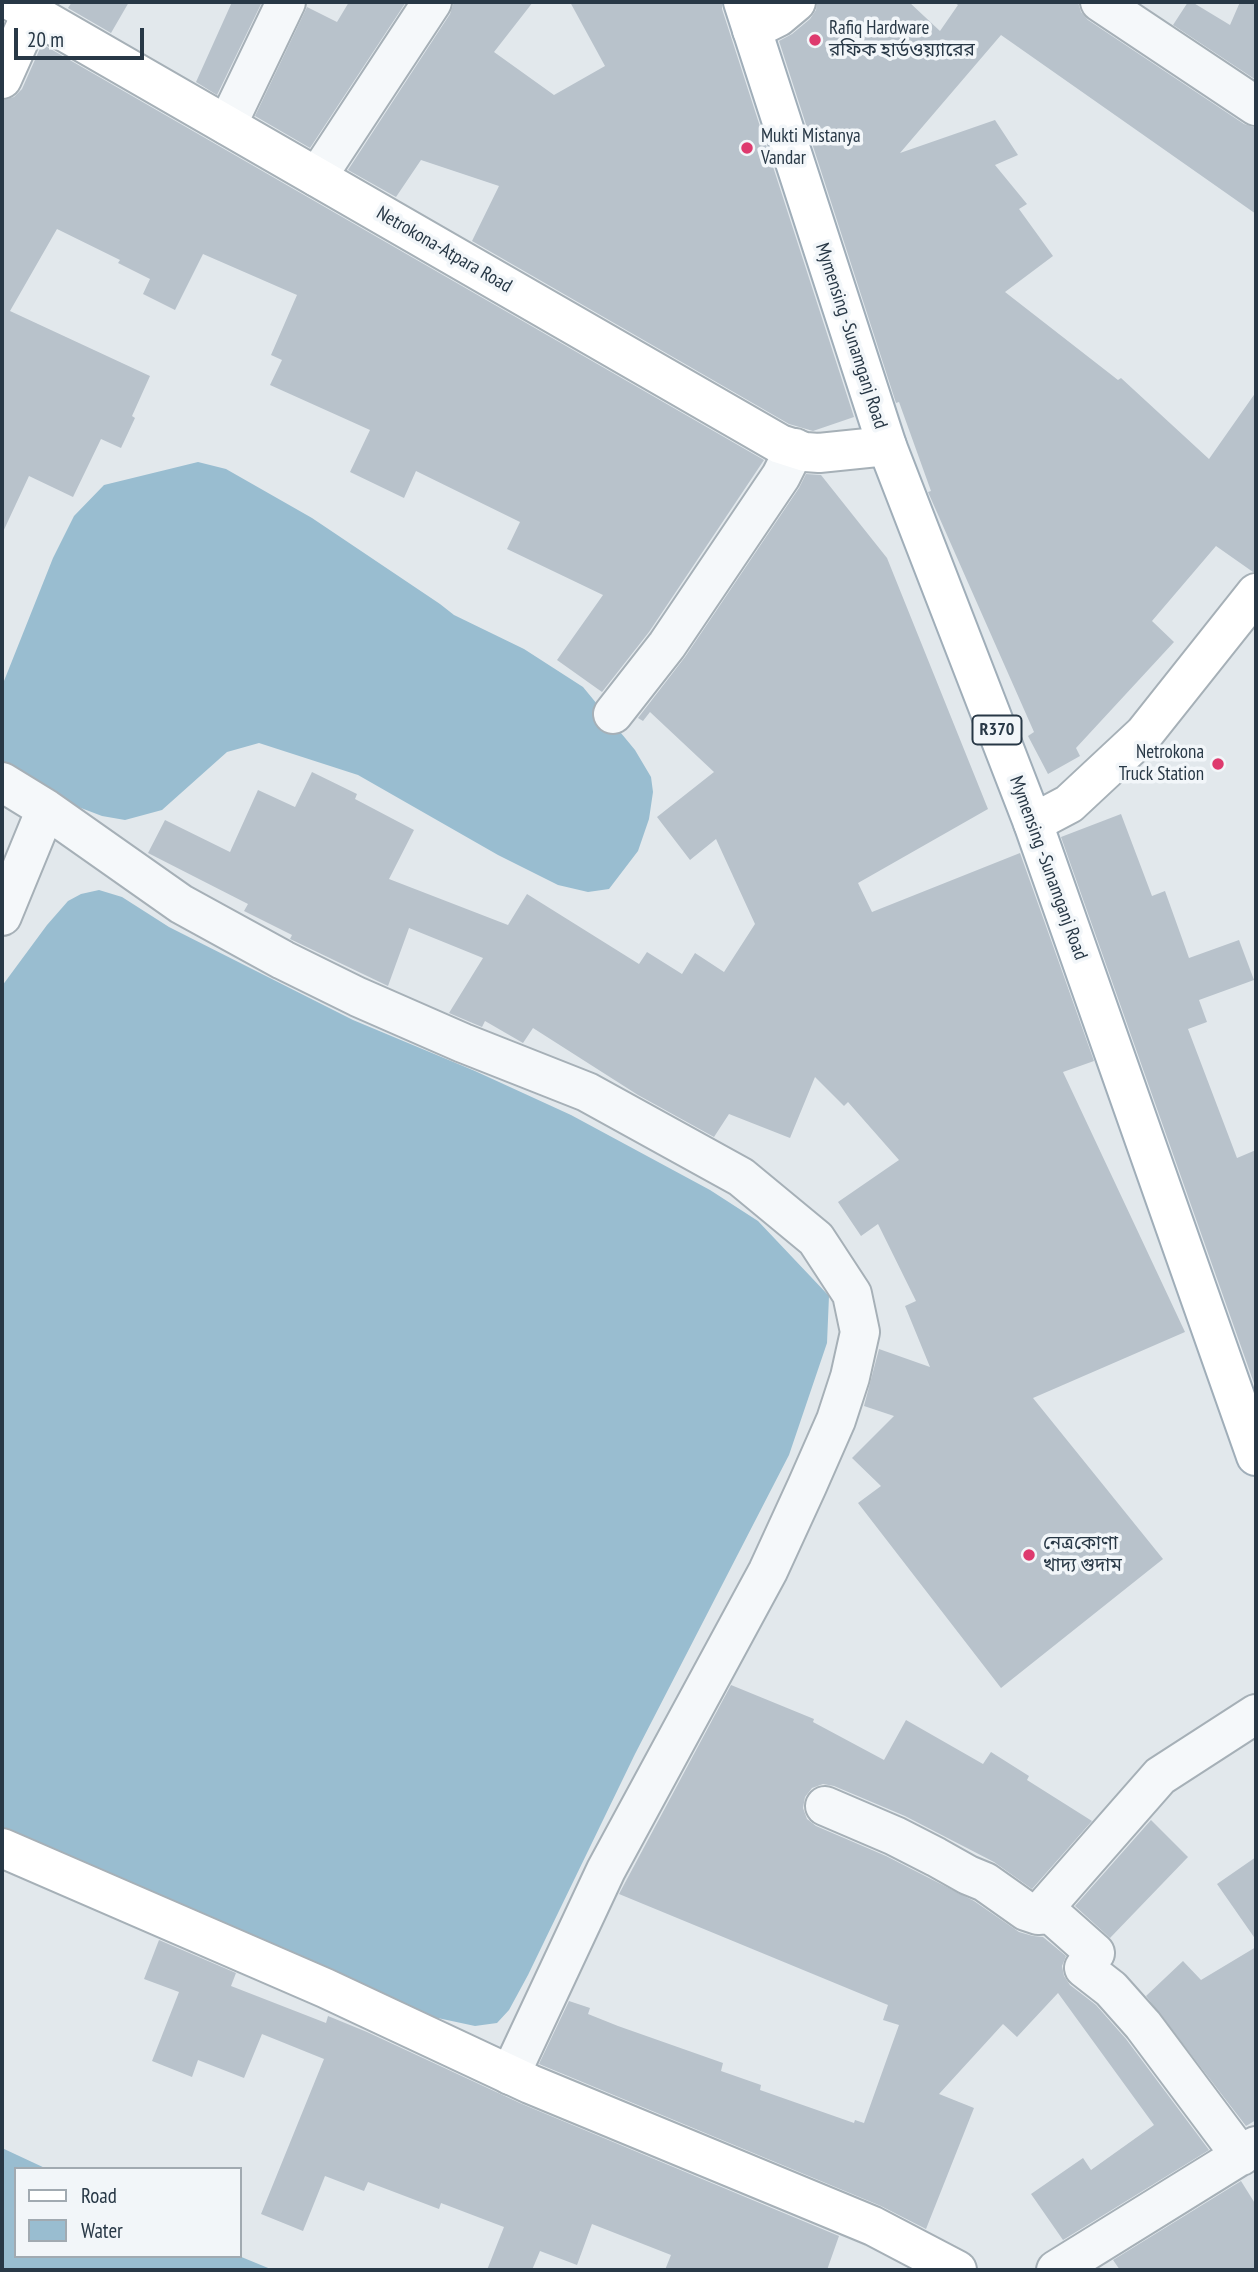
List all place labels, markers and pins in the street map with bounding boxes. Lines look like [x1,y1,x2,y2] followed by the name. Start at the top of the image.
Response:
[829,18,975,62] place label: Rafiq Hardware রফিক হার্ডওয়্যারের
[807,32,823,48] marker: Rafiq Hardware রফিক হার্ডওয়্যারের
[761,126,861,170] place label: Mukti Mistanya Vandar
[739,140,755,156] marker: Mukti Mistanya Vandar
[1119,742,1204,786] place label: Netrokona Truck Station
[1210,756,1226,772] marker: Netrokona Truck Station
[1043,1533,1122,1577] place label: ‌নেত্র‌কোণা খাদ্য গুদাম
[1021,1547,1037,1563] marker: ‌নেত্র‌কোণা খাদ্য গুদাম

